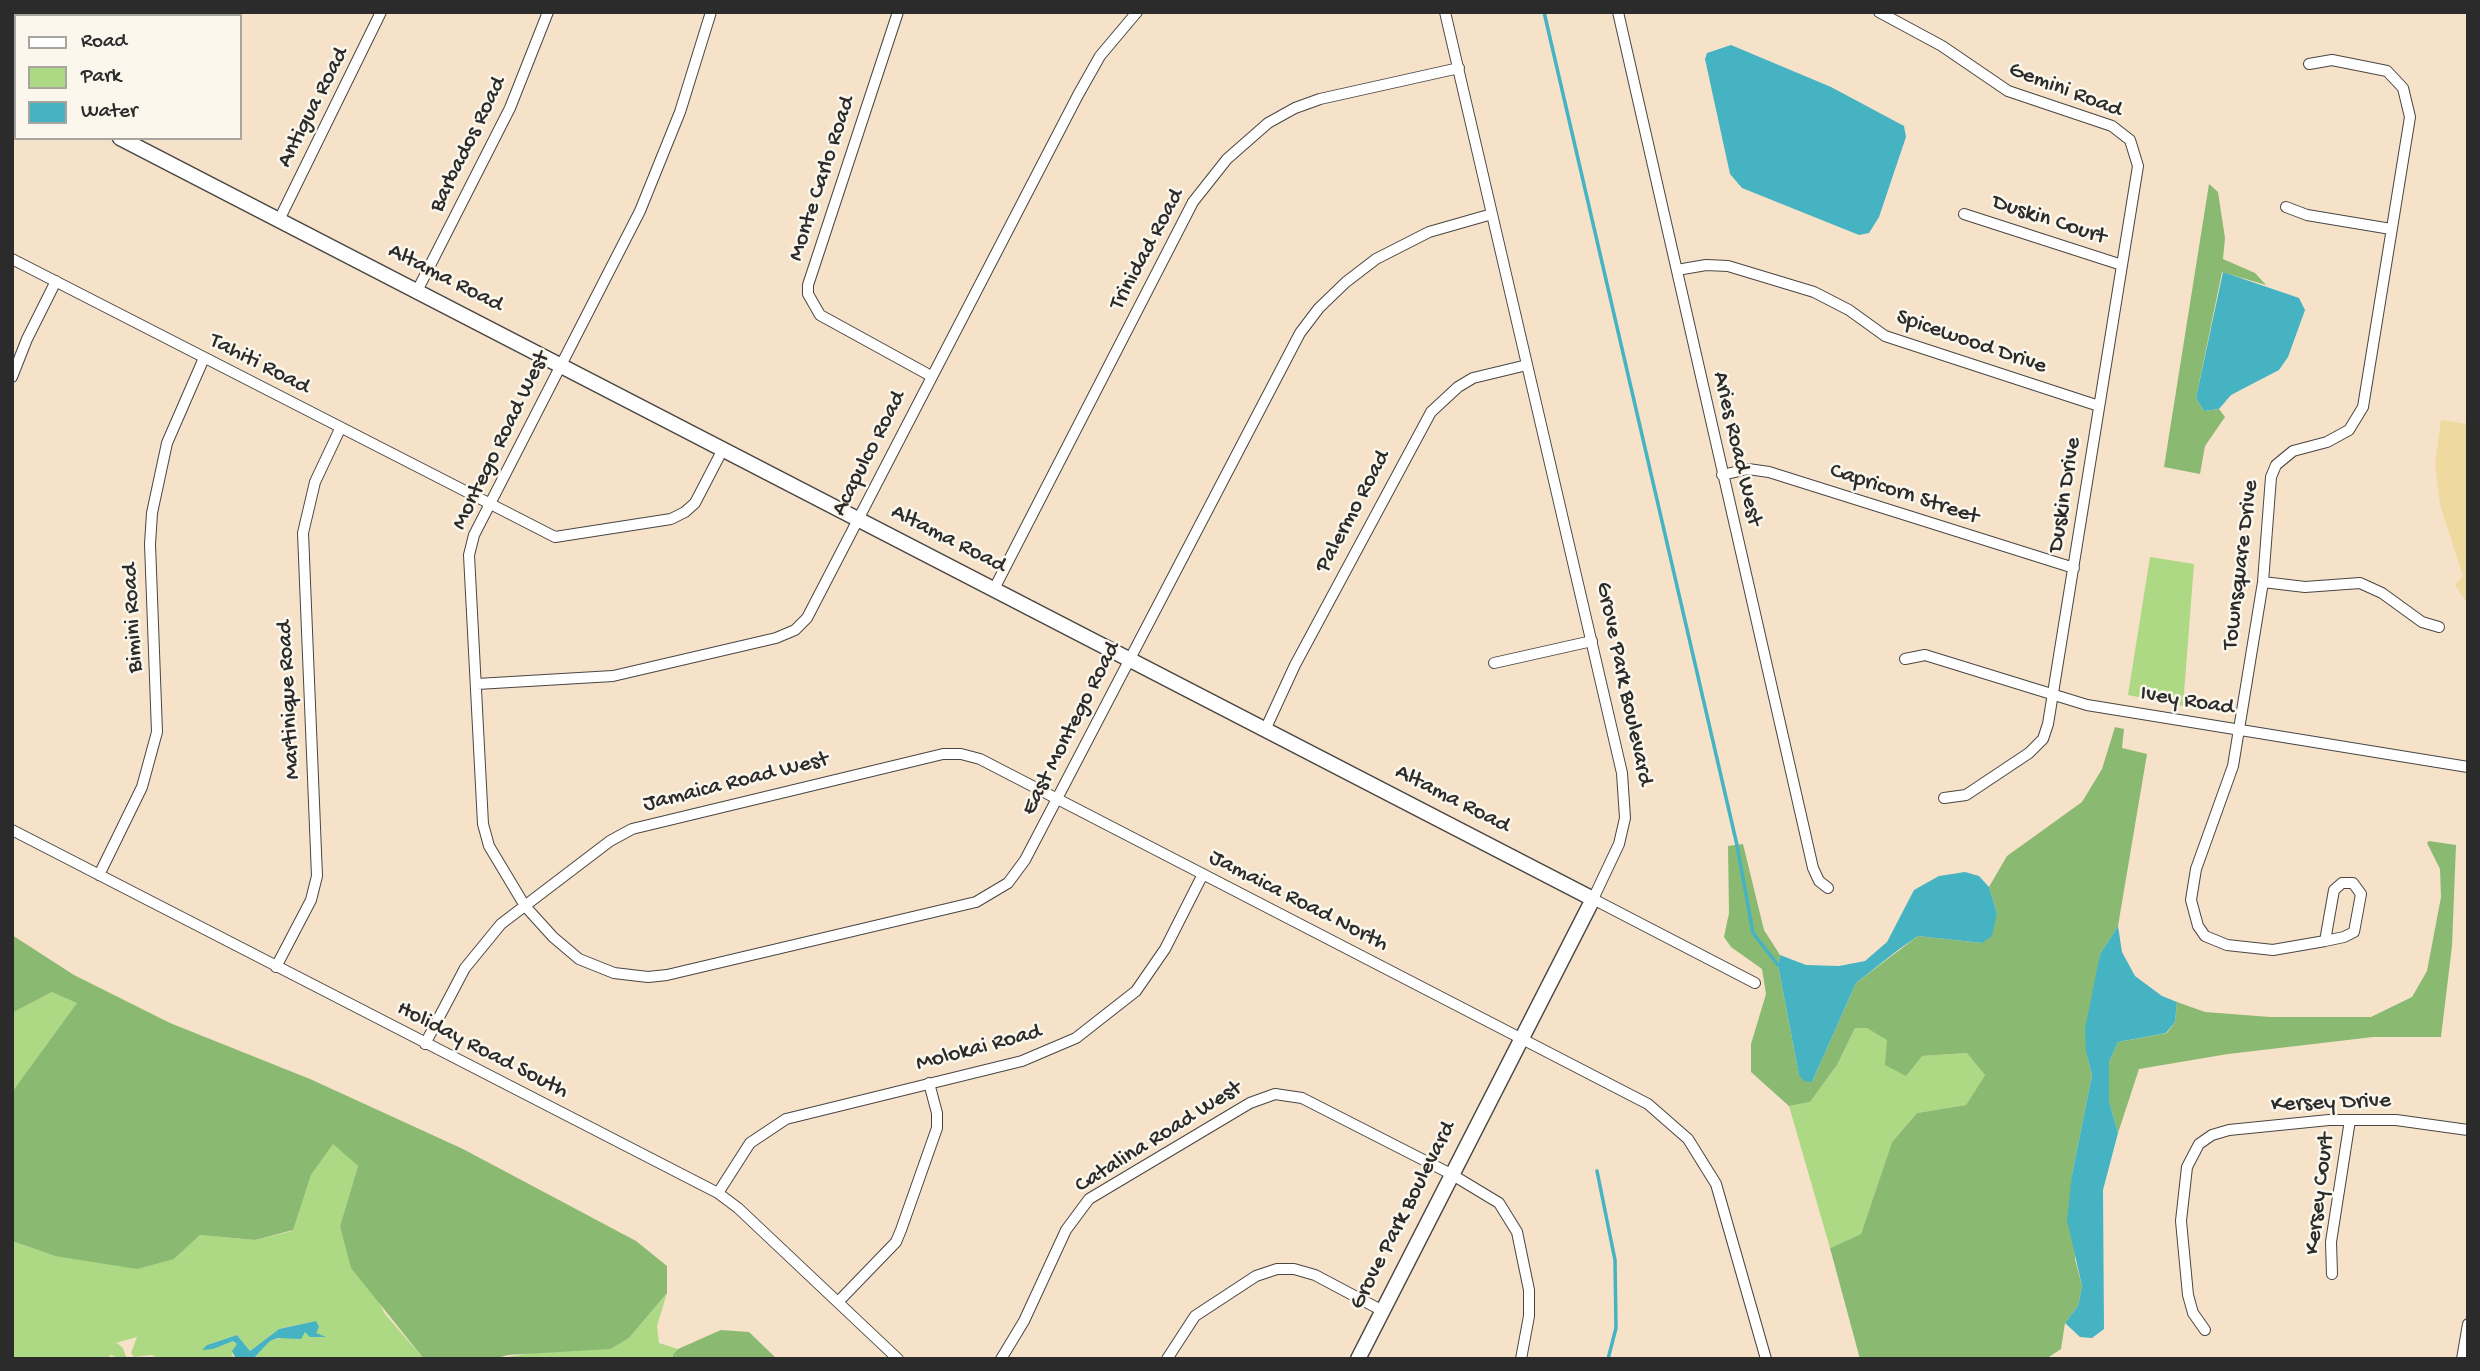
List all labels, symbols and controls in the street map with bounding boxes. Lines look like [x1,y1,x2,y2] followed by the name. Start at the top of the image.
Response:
[14,14,242,140] legend
[81,30,127,55] text: Road
[272,43,356,173] street label: Antigua Road
[2004,57,2126,125] street label: Gemini Road
[81,65,121,90] text: Park
[424,73,514,217] street label: Barbados Road
[783,93,863,265] street label: Monte Carlo Road
[81,100,137,125] text: Water
[1105,185,1191,315] street label: Trinidad Road
[1988,190,2110,252] street label: Duskin Court
[383,238,507,320] street label: Altama Road
[1892,304,2050,382] street label: Spicewood Drive
[204,328,314,402] street label: Tahiti Road
[447,347,557,535] street label: Montego Road West
[1705,369,1767,529] street label: Aries Road West
[827,387,913,521] street label: Acapulco Road
[2043,436,2089,554] street label: Duskin Drive
[1310,446,1398,578] street label: Palermo Road
[1826,458,1982,532] street label: Capricorn Street
[2218,478,2266,652] street label: Townsquare Drive
[886,499,1010,581] street label: Altama Road
[117,563,151,673] street label: Bimini Road
[1588,580,1658,788] street label: Grove Park Boulevard
[272,620,308,780] street label: Martinique Road
[1016,638,1128,820] street label: East Montego Road
[2138,681,2236,723] street label: Ivey Road
[640,747,832,819] street label: Jamaica Road West
[1390,759,1514,841] street label: Altama Road
[1204,845,1392,959] street label: Jamaica Road North
[392,996,572,1106] street label: Holiday Road South
[913,1019,1045,1079] street label: Molokai Road
[1070,1076,1248,1200] street label: Catalina Road West
[2271,1088,2391,1120] street label: Kersey Drive
[1345,1117,1463,1315] street label: Grove Park Boulevard
[2300,1132,2342,1256] street label: Kersey Court

